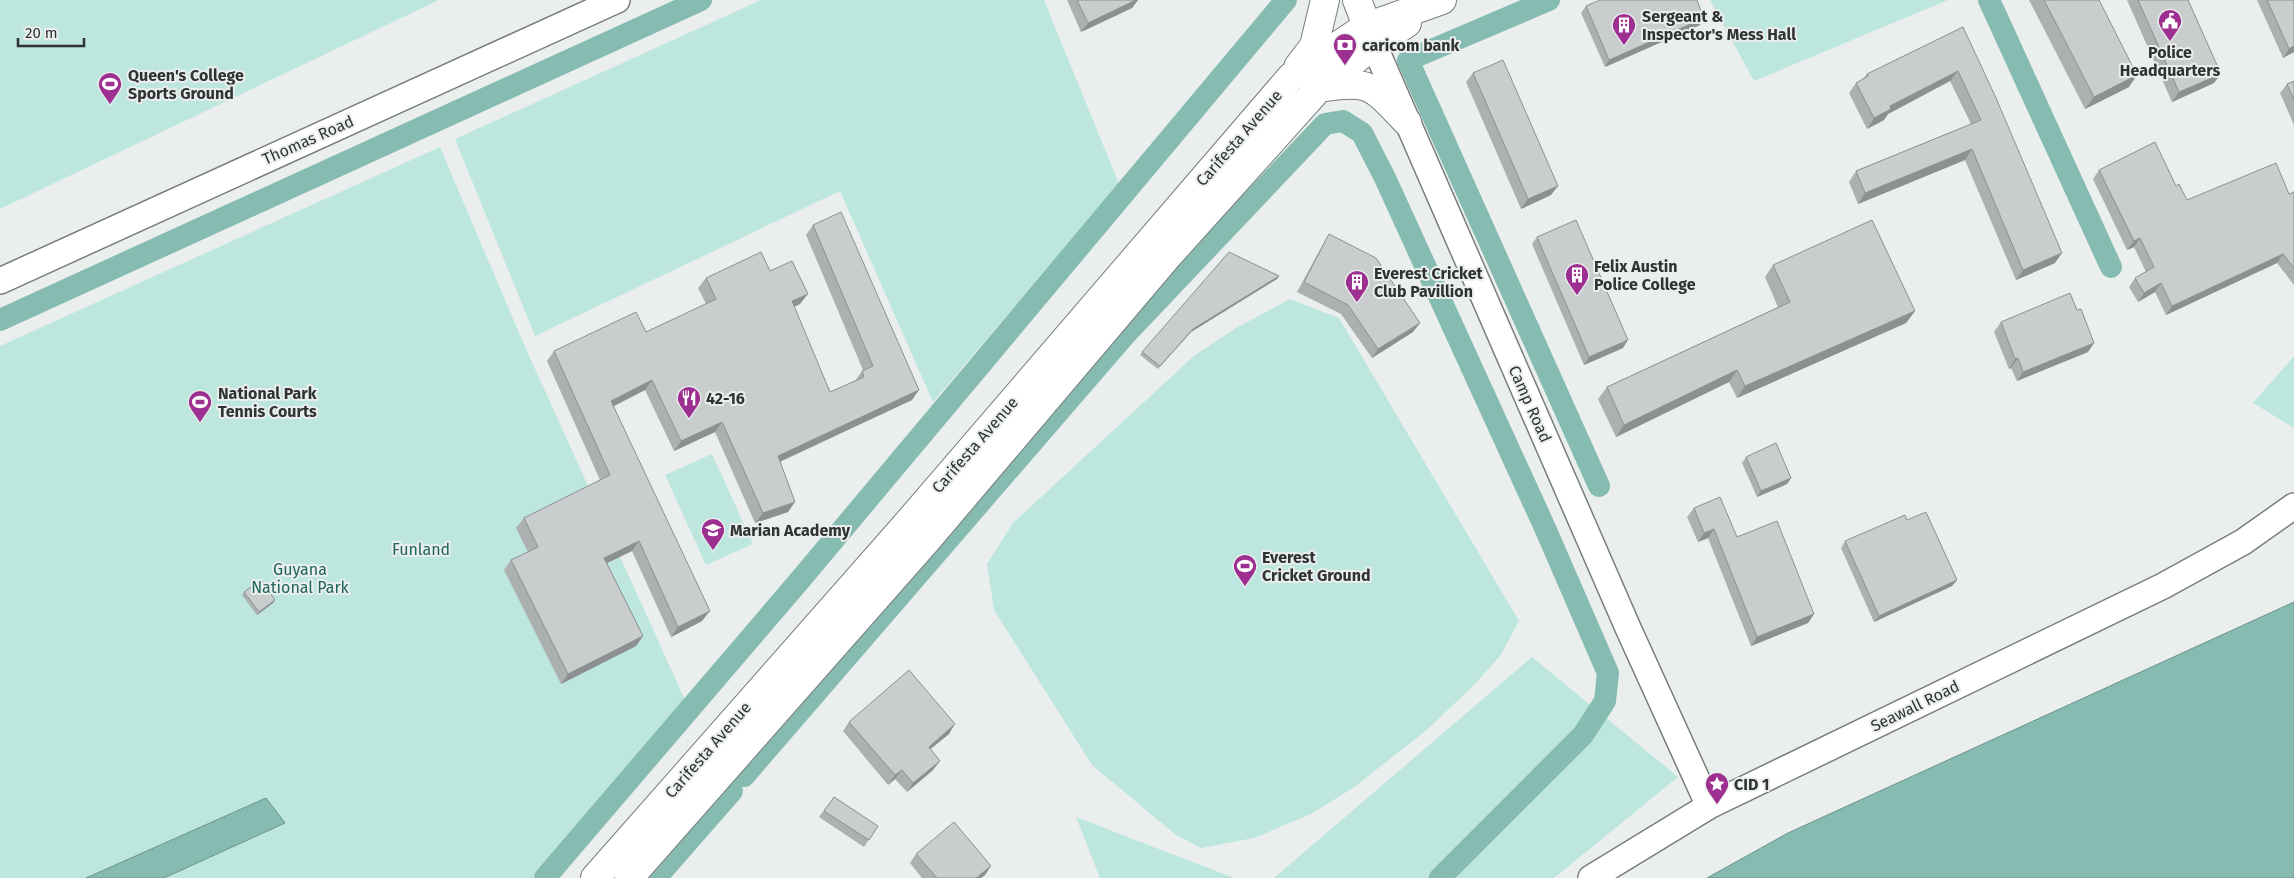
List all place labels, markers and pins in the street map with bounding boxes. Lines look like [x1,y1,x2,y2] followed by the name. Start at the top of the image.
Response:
[1642,7,1796,44] place label: Sergeant & Inspector's Mess Hall
[2157,8,2183,42] public building icon: Police Headquarters
[1611,12,1637,46] building icon: Sergeant & Inspector's Mess Hall
[1332,32,1358,66] bank icon: caricom bank
[1362,36,1460,55] place label: caricom bank
[2120,43,2220,80] place label: Police Headquarters
[128,66,244,103] place label: Queen's College Sports Ground
[97,71,123,105] sports icon: Queen's College Sports Ground
[1594,257,1696,294] place label: Felix Austin Police College
[1564,262,1590,296] building icon: Felix Austin Police College
[1374,264,1484,301] place label: Everest Cricket Club Pavillion
[1344,269,1370,303] building icon: Everest Cricket Club Pavillion
[218,384,317,421] place label: National Park Tennis Courts
[676,385,702,419] restaurant icon: 42-16
[187,389,213,423] sports icon: National Park Tennis Courts
[706,389,745,408] place label: 42-16
[700,517,726,551] school or university icon: Marian Academy
[730,521,851,540] place label: Marian Academy
[1262,548,1371,585] place label: Everest Cricket Ground
[1232,553,1258,587] sports icon: Everest Cricket Ground
[1704,771,1730,805] place icon: CID 1
[1734,775,1770,794] place label: CID 1

